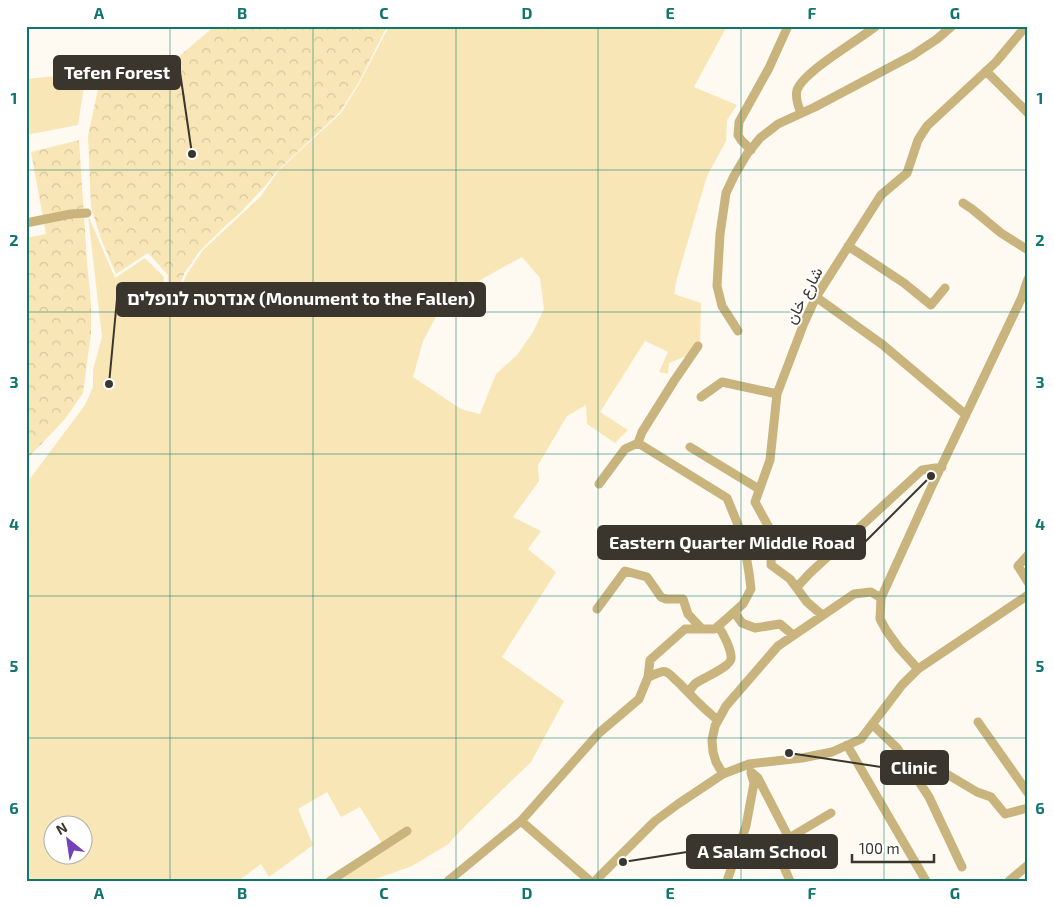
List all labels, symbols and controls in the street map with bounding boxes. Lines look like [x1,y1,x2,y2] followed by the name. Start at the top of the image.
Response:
[94,3,105,22] text: A
[237,3,247,22] text: B
[379,3,389,22] text: C
[522,3,533,22] text: D
[665,3,675,22] text: E
[808,3,817,22] text: F
[950,3,960,22] text: G
[54,56,180,89] callout: Tefen Forest
[64,61,171,83] text: Tefen Forest
[11,88,17,107] text: 1
[1037,88,1043,107] text: 1
[9,230,19,249] text: 2
[1035,230,1045,249] text: 2
[780,263,828,328] street label: شارع خان
[117,283,485,316] callout: אנדרטה לנופלים (Monument to the Fallen)
[127,287,475,309] text: אנדרטה לנופלים (Monument to the Fallen)
[9,372,19,391] text: 3
[1035,372,1045,391] text: 3
[9,514,19,533] text: 4
[1035,514,1045,533] text: 4
[598,526,865,559] callout: Eastern Quarter Middle Road
[609,531,855,553] text: Eastern Quarter Middle Road
[10,656,19,675] text: 5
[1036,656,1045,675] text: 5
[881,751,948,784] callout: Clinic
[891,756,937,778] text: Clinic
[9,798,19,817] text: 6
[1035,798,1045,817] text: 6
[42,814,92,864] north arrow
[53,818,70,838] text: N
[852,832,934,864] scale bar
[687,835,837,868] callout: A Salam School
[859,839,900,857] text: 100 m
[697,840,827,862] text: A Salam School
[94,883,105,902] text: A
[237,883,247,902] text: B
[379,883,389,902] text: C
[522,883,533,902] text: D
[665,883,675,902] text: E
[808,883,817,902] text: F
[950,883,960,902] text: G

